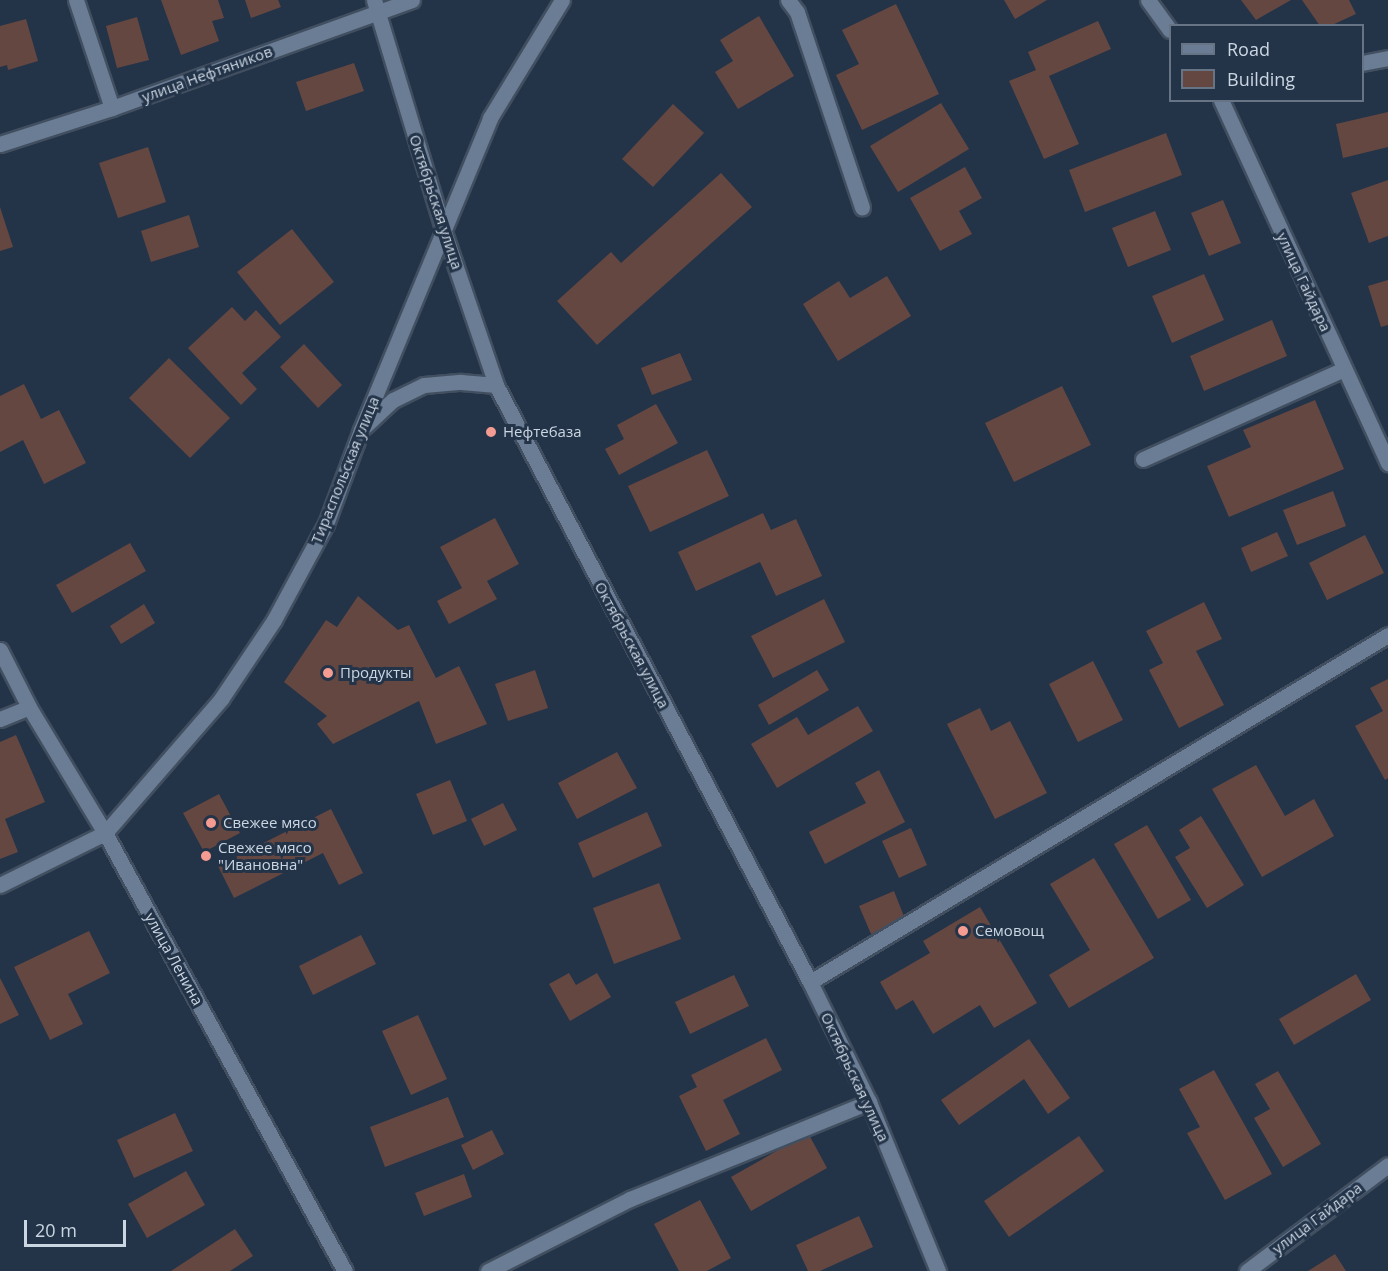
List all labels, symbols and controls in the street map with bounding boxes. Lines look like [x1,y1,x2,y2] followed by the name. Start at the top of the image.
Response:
[1169,24,1364,102] legend
[1227,37,1270,61] text: Road
[139,42,275,106] street label: улица Нефтяников
[1227,67,1295,91] text: Building
[406,132,466,272] street label: Октябрьская улица
[1273,230,1335,334] street label: улица Гайдара
[307,394,383,546] street label: Тираспольская улица
[503,423,582,441] place label: Нефтебаза
[484,425,498,439] marker: Нефтебаза
[591,579,673,711] street label: Октябрьская улица
[340,664,412,682] place label: Продукты
[321,666,335,680] marker: Продукты
[223,814,317,832] place label: Свежее мясо
[204,816,218,830] marker: Свежее мясо
[218,838,312,873] place label: Свежее мясо "Ивановна"
[199,849,213,863] marker: Свежее мясо "Ивановна"
[141,910,207,1008] street label: улица Ленина
[975,922,1044,940] place label: Семовощ
[956,924,970,938] marker: Семовощ
[817,1010,893,1144] street label: Октябрьская улица
[1269,1178,1365,1258] street label: улица Гайдара
[27,1208,129,1246] scale bar
[35,1218,77,1242] text: 20 m

